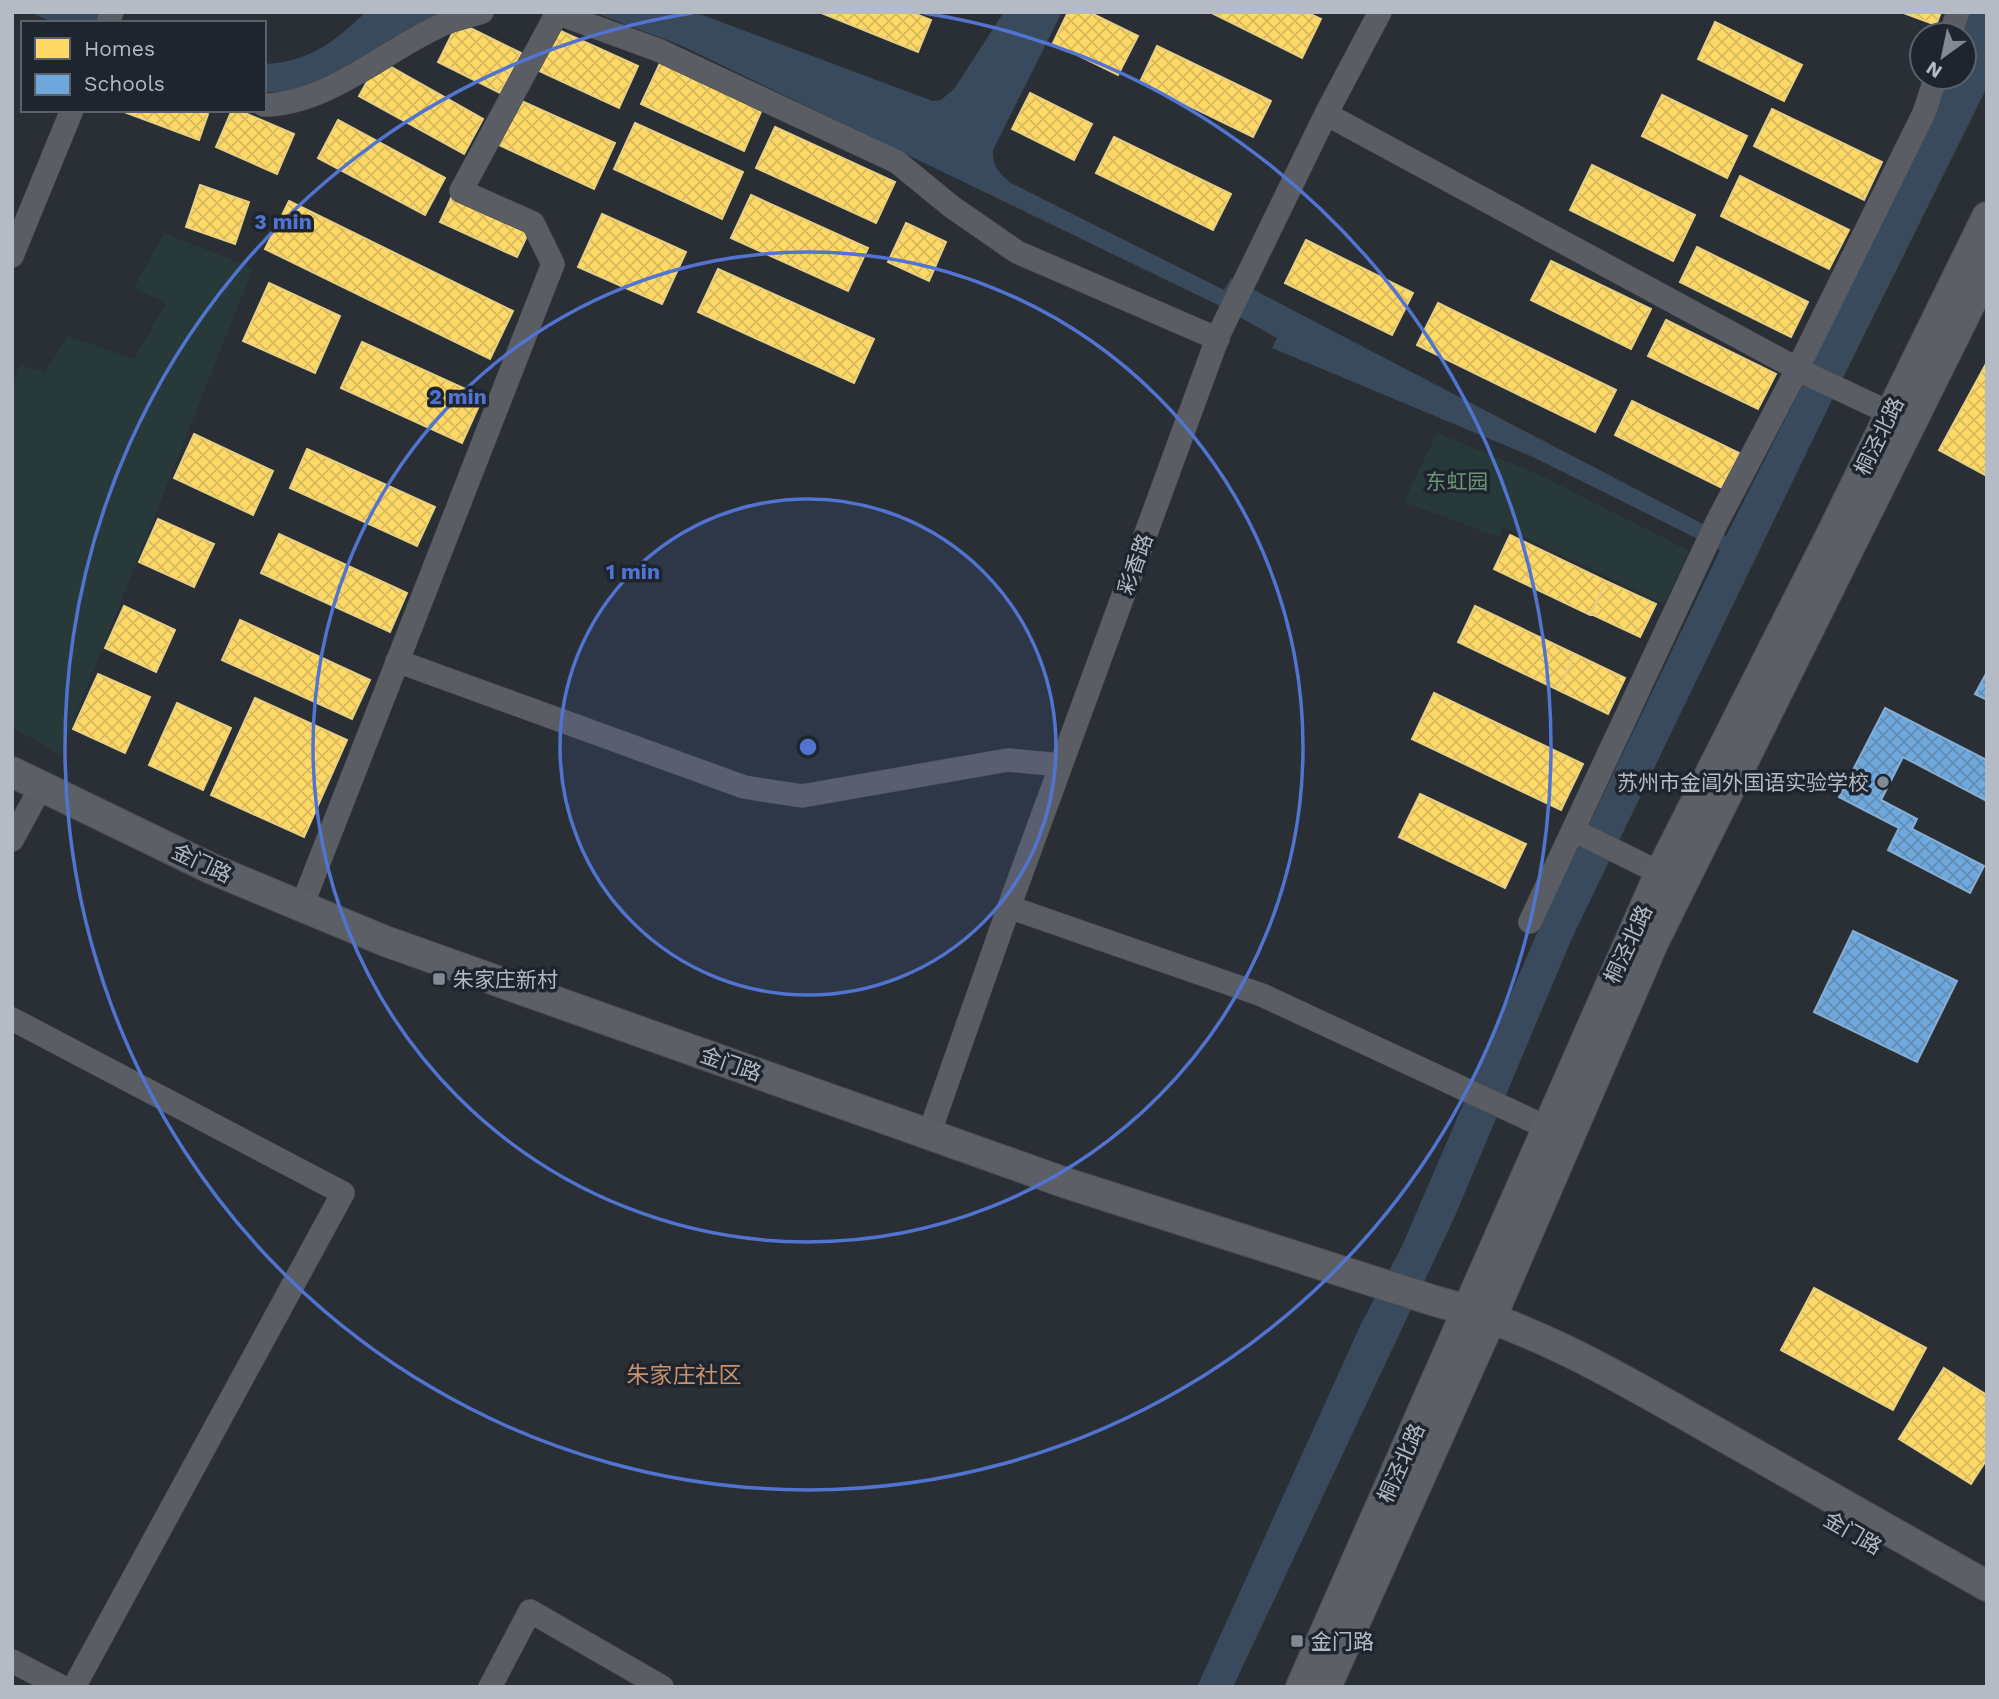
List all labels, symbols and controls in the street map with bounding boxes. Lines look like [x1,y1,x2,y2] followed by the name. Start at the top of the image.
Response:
[21,21,266,112] legend
[1908,21,1978,91] north arrow
[84,36,155,61] text: Homes
[1922,56,1946,83] text: N
[84,71,165,96] text: Schools
[254,209,312,234] text: 3 min
[429,384,487,409] text: 2 min
[1849,393,1909,479] street label: 桐泾北路
[1426,469,1489,494] park label: 东虹园
[1112,530,1158,598] street label: 彩香路
[606,559,660,584] text: 1 min
[796,735,820,759] centre of rings
[1617,770,1869,795] place label: 苏州市金阊外国语实验学校
[1875,774,1891,790] marker: 苏州市金阊外国语实验学校
[168,838,236,888] street label: 金门路
[1599,901,1657,987] street label: 桐泾北路
[453,967,558,992] place label: 朱家庄新村
[431,971,447,987] marker: 朱家庄新村
[697,1042,765,1086] street label: 金门路
[627,1362,742,1389] district label: 朱家庄社区
[1372,1420,1430,1506] street label: 桐泾北路
[1819,1506,1887,1560] street label: 金门路
[1311,1629,1374,1654] place label: 金门路
[1289,1633,1305,1649] marker: 金门路

